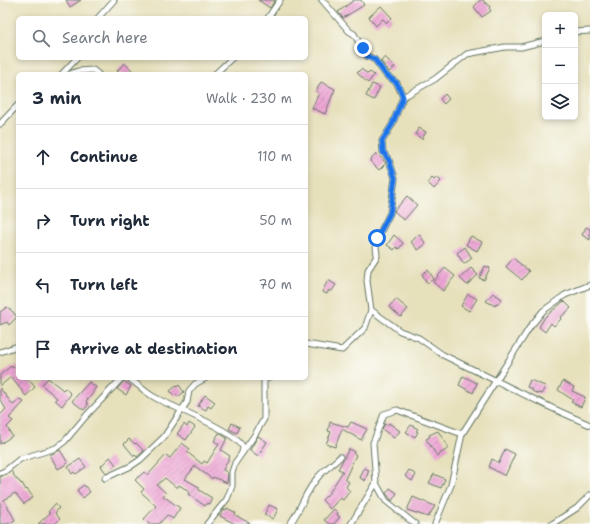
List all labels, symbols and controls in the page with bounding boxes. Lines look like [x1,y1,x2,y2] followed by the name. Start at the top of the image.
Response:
[542,12,578,120] map controls
[542,12,578,48] button: +
[16,16,308,60] search box
[30,27,52,49] icon: search
[62,28,148,48] text: Search here
[354,39,372,57] route end
[542,48,578,84] button: −
[542,84,578,120] button: layers
[32,87,82,109] text: 3 min
[206,90,292,107] text: Walk · 230 m
[32,146,54,168] icon: ahead
[70,147,138,167] text: Continue
[257,148,292,165] text: 110 m
[32,210,54,232] icon: right
[70,211,150,231] text: Turn right
[259,212,292,229] text: 50 m
[368,229,386,247] route start
[32,274,54,296] icon: left
[70,275,138,295] text: Turn left
[258,276,292,293] text: 70 m
[32,338,54,360] icon: arrive
[70,339,238,359] text: Arrive at destination

